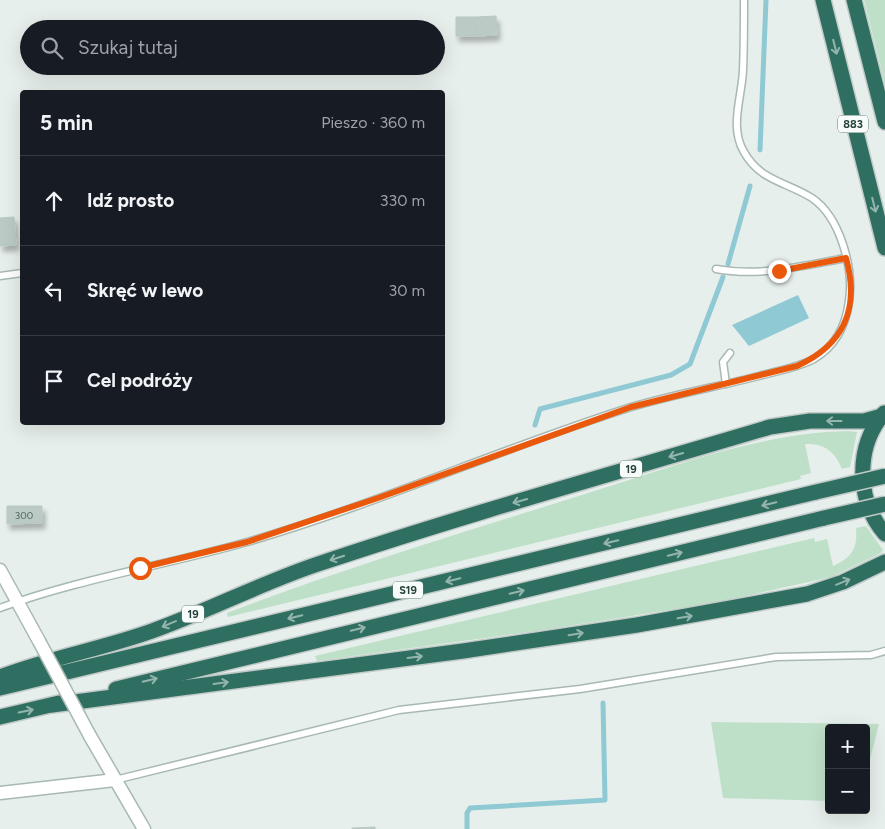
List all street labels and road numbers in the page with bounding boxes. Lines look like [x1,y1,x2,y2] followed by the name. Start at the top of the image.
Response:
[838,116,868,132] road number: 883
[620,460,642,478] road number: 19
[393,582,423,598] road number: S19
[182,606,204,622] road number: 19

